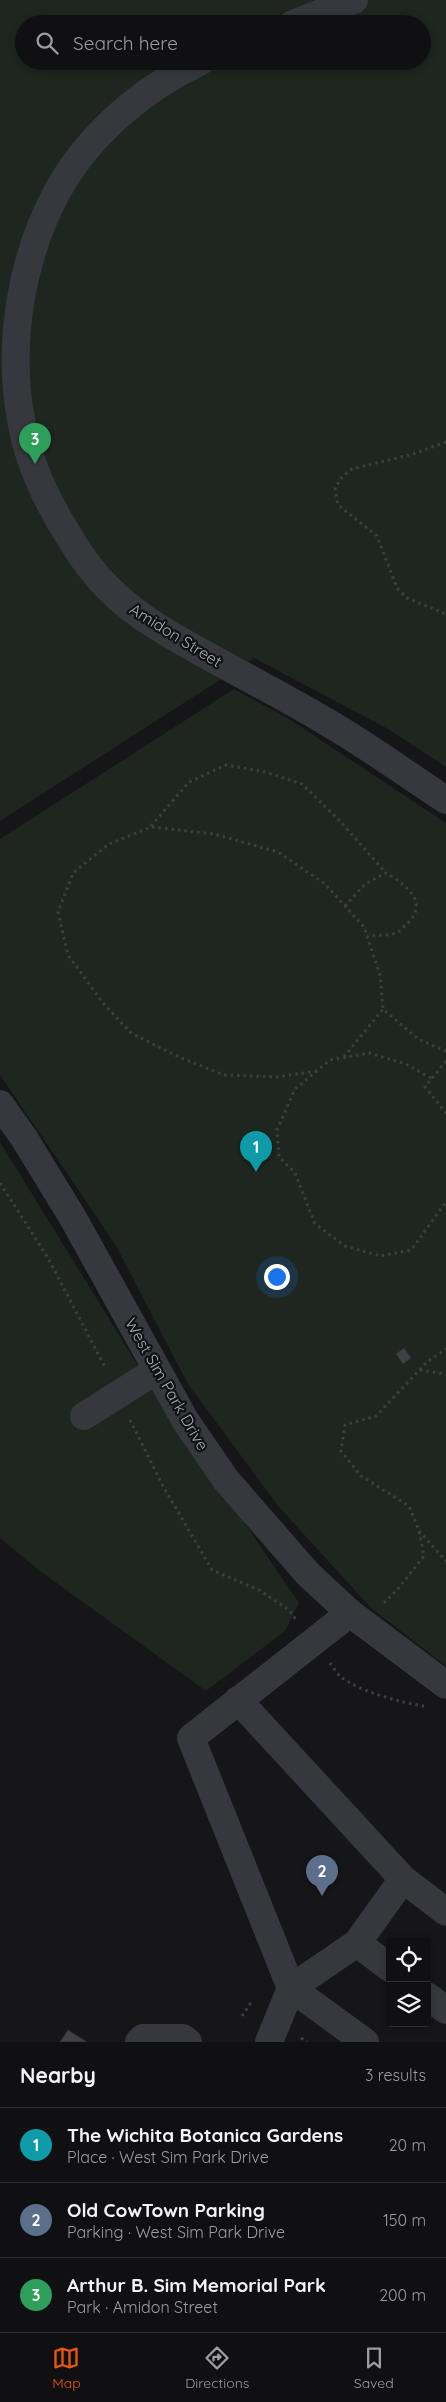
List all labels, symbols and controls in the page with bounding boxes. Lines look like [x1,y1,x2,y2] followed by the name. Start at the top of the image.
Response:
[15,15,431,70] search box
[33,29,61,57] icon: search
[73,31,178,55] text: Search here
[19,423,51,464] pin: 3
[126,599,226,671] street label: Amidon Street
[240,1131,272,1172] pin: 1
[264,1264,290,1290] your location
[121,1314,213,1454] street label: West Sim Park Drive
[306,1855,338,1896] pin: 2
[386,1937,431,2027] map controls
[386,1937,431,1982] button: locate
[386,1982,431,2027] button: layers
[20,2062,96,2088] text: Nearby
[365,2065,426,2085] text: 3 results
[67,2123,343,2147] text: The Wichita Botanica Gardens
[33,2135,39,2155] text: 1
[389,2135,426,2155] text: 20 m
[67,2147,269,2167] text: Place · West Sim Park Drive
[67,2198,265,2222] text: Old CowTown Parking
[31,2210,41,2230] text: 2
[383,2210,426,2230] text: 150 m
[67,2222,285,2242] text: Parking · West Sim Park Drive
[67,2273,326,2297] text: Arthur B. Sim Memorial Park
[32,2285,40,2305] text: 3
[379,2285,426,2305] text: 200 m
[67,2297,218,2317] text: Park · Amidon Street
[52,2344,81,2392] tab: Map
[185,2344,249,2392] tab: Directions
[354,2344,394,2392] tab: Saved

